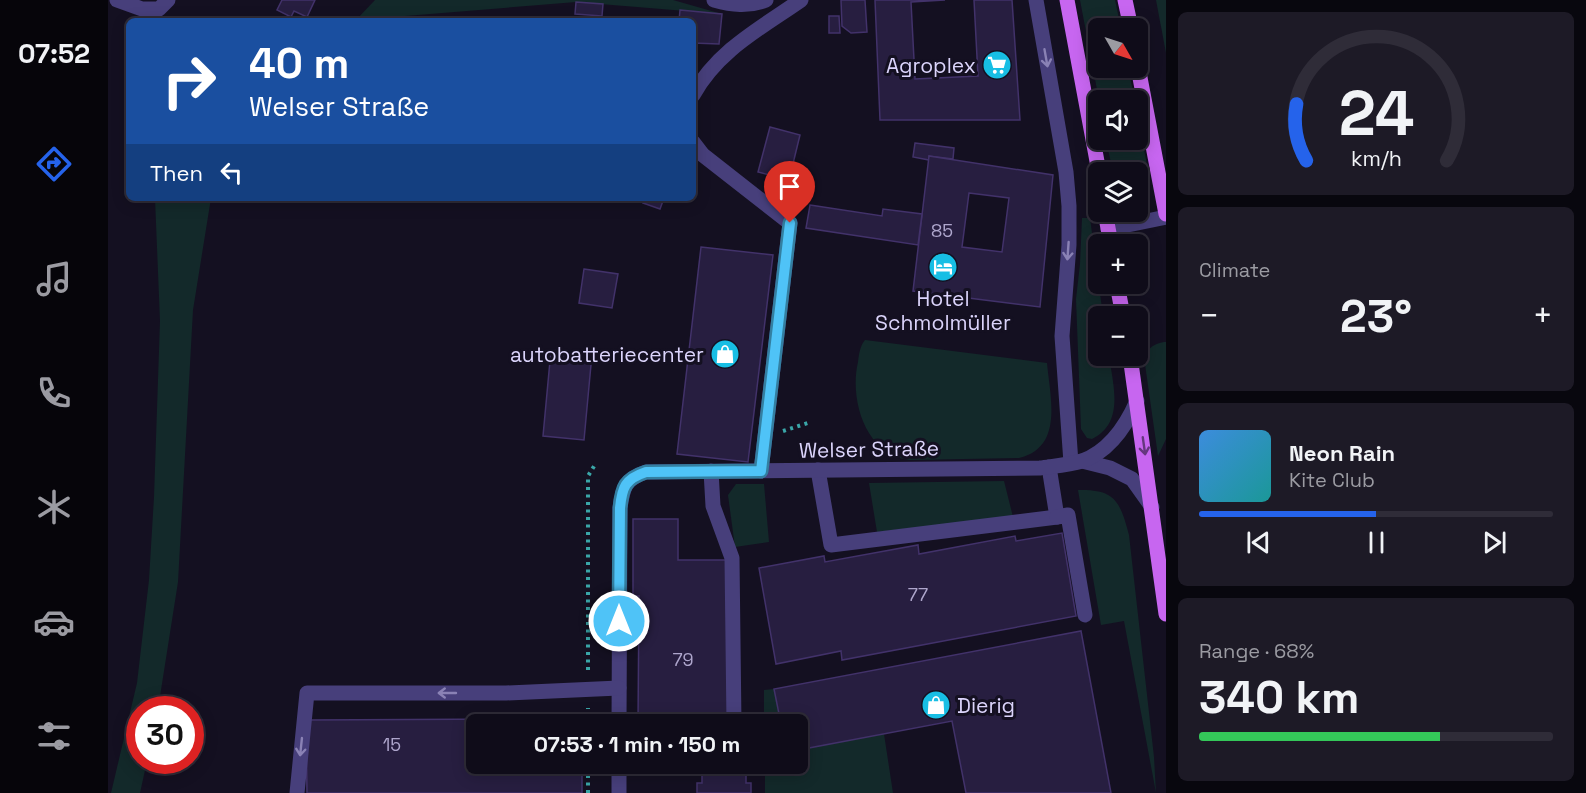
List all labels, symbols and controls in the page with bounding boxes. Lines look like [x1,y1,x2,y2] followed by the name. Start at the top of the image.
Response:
[1088,18,1148,78] north arrow
[1088,18,1148,366] map controls
[18,36,90,71] text: 07:52
[249,37,349,90] text: 40 m
[150,42,228,120] icon: right
[1041,47,1052,67] one-way arrow
[981,49,1013,81] supermarket icon: Agroplex
[886,52,976,79] place label: Agroplex
[1338,74,1414,153] text: 24
[249,89,429,124] text: Welser Straße
[1088,90,1148,150] button: sound
[33,143,75,185] icon: directions
[1350,145,1402,172] text: km/h
[215,156,248,189] icon: left
[150,159,203,187] text: Then
[764,161,815,223] pin
[1088,162,1148,222] button: layers
[773,170,806,203] icon: arrive
[931,219,953,242] house number: 85
[1088,234,1148,294] button: +
[1063,240,1074,260] one-way arrow
[927,251,959,283] hotel icon: Hotel Schmolmüller
[1199,257,1270,283] text: Climate
[33,258,75,300] icon: music
[875,285,1011,336] place label: Hotel Schmolmüller
[1340,288,1412,345] text: 23°
[1199,295,1219,337] text: −
[1533,295,1553,337] text: +
[1088,306,1148,366] button: −
[709,338,741,370] shop icon: autobatteriecenter
[510,341,704,368] place label: autobatteriecenter
[33,372,75,414] icon: phone
[799,434,939,464] street label: Welser Straße
[1138,436,1149,456] one-way arrow
[1289,439,1395,467] text: Neon Rain
[1289,467,1375,493] text: Kite Club
[33,486,75,528] icon: climate
[1242,526,1275,559] icon: previous
[1360,526,1393,559] icon: pause
[1478,526,1511,559] icon: next
[908,583,928,606] house number: 77
[587,589,651,653] position arrow
[33,601,75,643] icon: car
[1199,638,1314,664] text: Range · 68%
[672,648,694,671] house number: 79
[1199,669,1359,726] text: 340 km
[438,687,458,699] one-way arrow
[920,689,952,721] shop icon: Dierig
[957,692,1015,719] place label: Dierig
[126,696,204,774] speed limit sign: 30
[33,715,75,757] icon: filters
[534,730,740,758] text: 07:53 · 1 min · 150 m
[383,733,401,756] house number: 15
[295,737,306,757] one-way arrow

